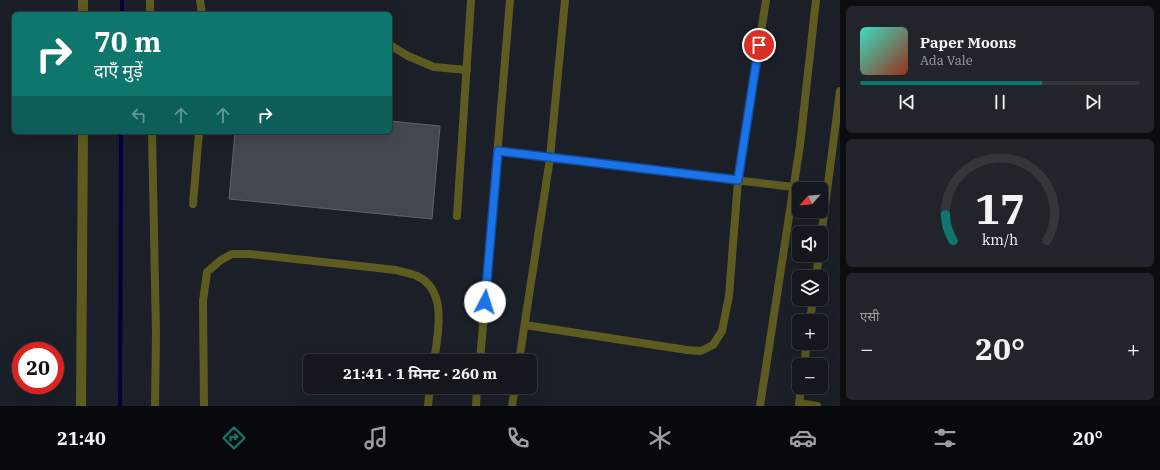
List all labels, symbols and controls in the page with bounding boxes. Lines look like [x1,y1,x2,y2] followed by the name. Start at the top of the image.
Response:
[94,23,161,60] text: 70 m
[28,28,80,80] icon: right
[742,28,776,62] pin
[920,33,1016,52] text: Paper Moons
[748,34,770,56] icon: arrive
[920,52,973,69] text: Ada Vale
[94,59,143,82] text: दाएँ मुड़ें
[896,91,918,113] icon: previous
[989,91,1011,113] icon: pause
[1082,91,1104,113] icon: next
[128,104,150,126] icon: left
[170,104,192,126] icon: ahead
[212,104,234,126] icon: ahead
[254,104,276,126] icon: right
[975,181,1025,235] text: 17
[792,182,828,218] north arrow
[792,182,828,394] map controls
[792,226,828,262] button: sound
[982,230,1018,249] text: km/h
[792,270,828,306] button: layers
[464,281,506,323] position arrow
[860,308,879,325] text: एसी
[792,314,828,350] button: +
[975,329,1025,368] text: 20°
[860,334,873,363] text: −
[1127,334,1140,363] text: +
[12,342,64,394] speed limit sign: 20
[792,358,828,394] button: −
[343,364,497,383] text: 21:41 · 1 मिनट · 260 m
[220,424,248,452] icon: directions
[362,424,390,452] icon: music
[504,424,532,452] icon: phone
[646,424,674,452] icon: climate
[789,424,817,452] icon: car
[931,424,959,452] icon: filters
[57,427,106,450] text: 21:40
[1073,427,1103,450] text: 20°

